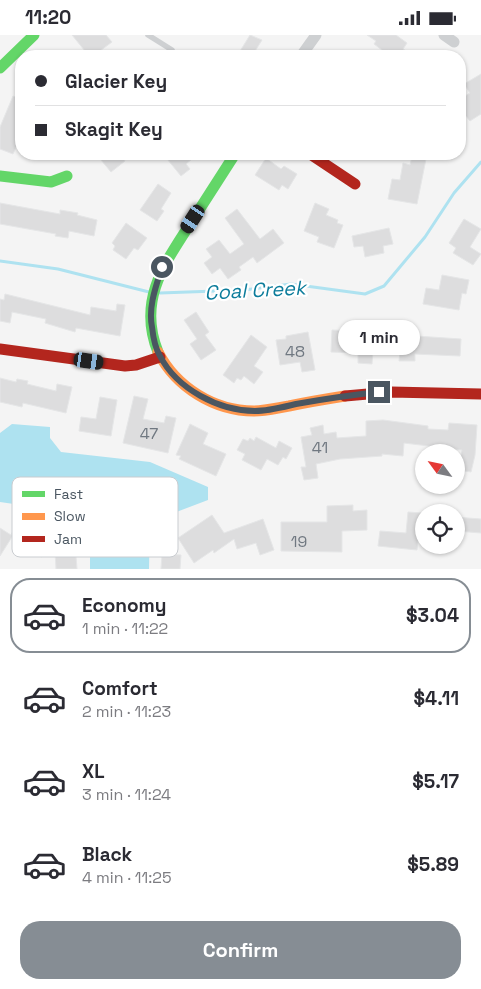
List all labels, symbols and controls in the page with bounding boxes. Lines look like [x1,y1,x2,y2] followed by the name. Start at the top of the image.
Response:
[25,5,71,30] text: 11:20
[65,69,167,94] text: Glacier Key
[65,117,163,142] text: Skagit Key
[178,202,207,236] car
[151,256,173,278] route start
[204,274,308,306] water label: Coal Creek
[338,319,420,355] callout: 1 min
[359,327,399,348] text: 1 min
[285,341,305,362] house number: 48
[73,351,104,371] car
[368,381,390,403] route end
[140,423,158,444] house number: 47
[312,437,328,458] house number: 41
[415,444,465,494] north arrow
[415,444,465,554] map controls
[12,477,178,557] legend
[54,485,83,503] text: Fast
[415,504,465,554] button: locate
[54,507,86,525] text: Slow
[54,530,82,548] text: Jam
[291,531,307,552] house number: 19
[22,593,67,638] icon: car
[82,593,166,618] text: Economy
[406,603,459,628] text: $3.04
[82,618,168,639] text: 1 min · 11:22
[22,676,67,721] icon: car
[82,676,158,701] text: Comfort
[414,686,459,711] text: $4.11
[82,701,171,722] text: 2 min · 11:23
[22,759,67,804] icon: car
[82,759,105,784] text: XL
[412,769,459,794] text: $5.17
[82,784,171,805] text: 3 min · 11:24
[22,842,67,887] icon: car
[82,842,132,867] text: Black
[407,852,459,877] text: $5.89
[82,867,171,888] text: 4 min · 11:25
[20,921,461,979] button: Confirm

